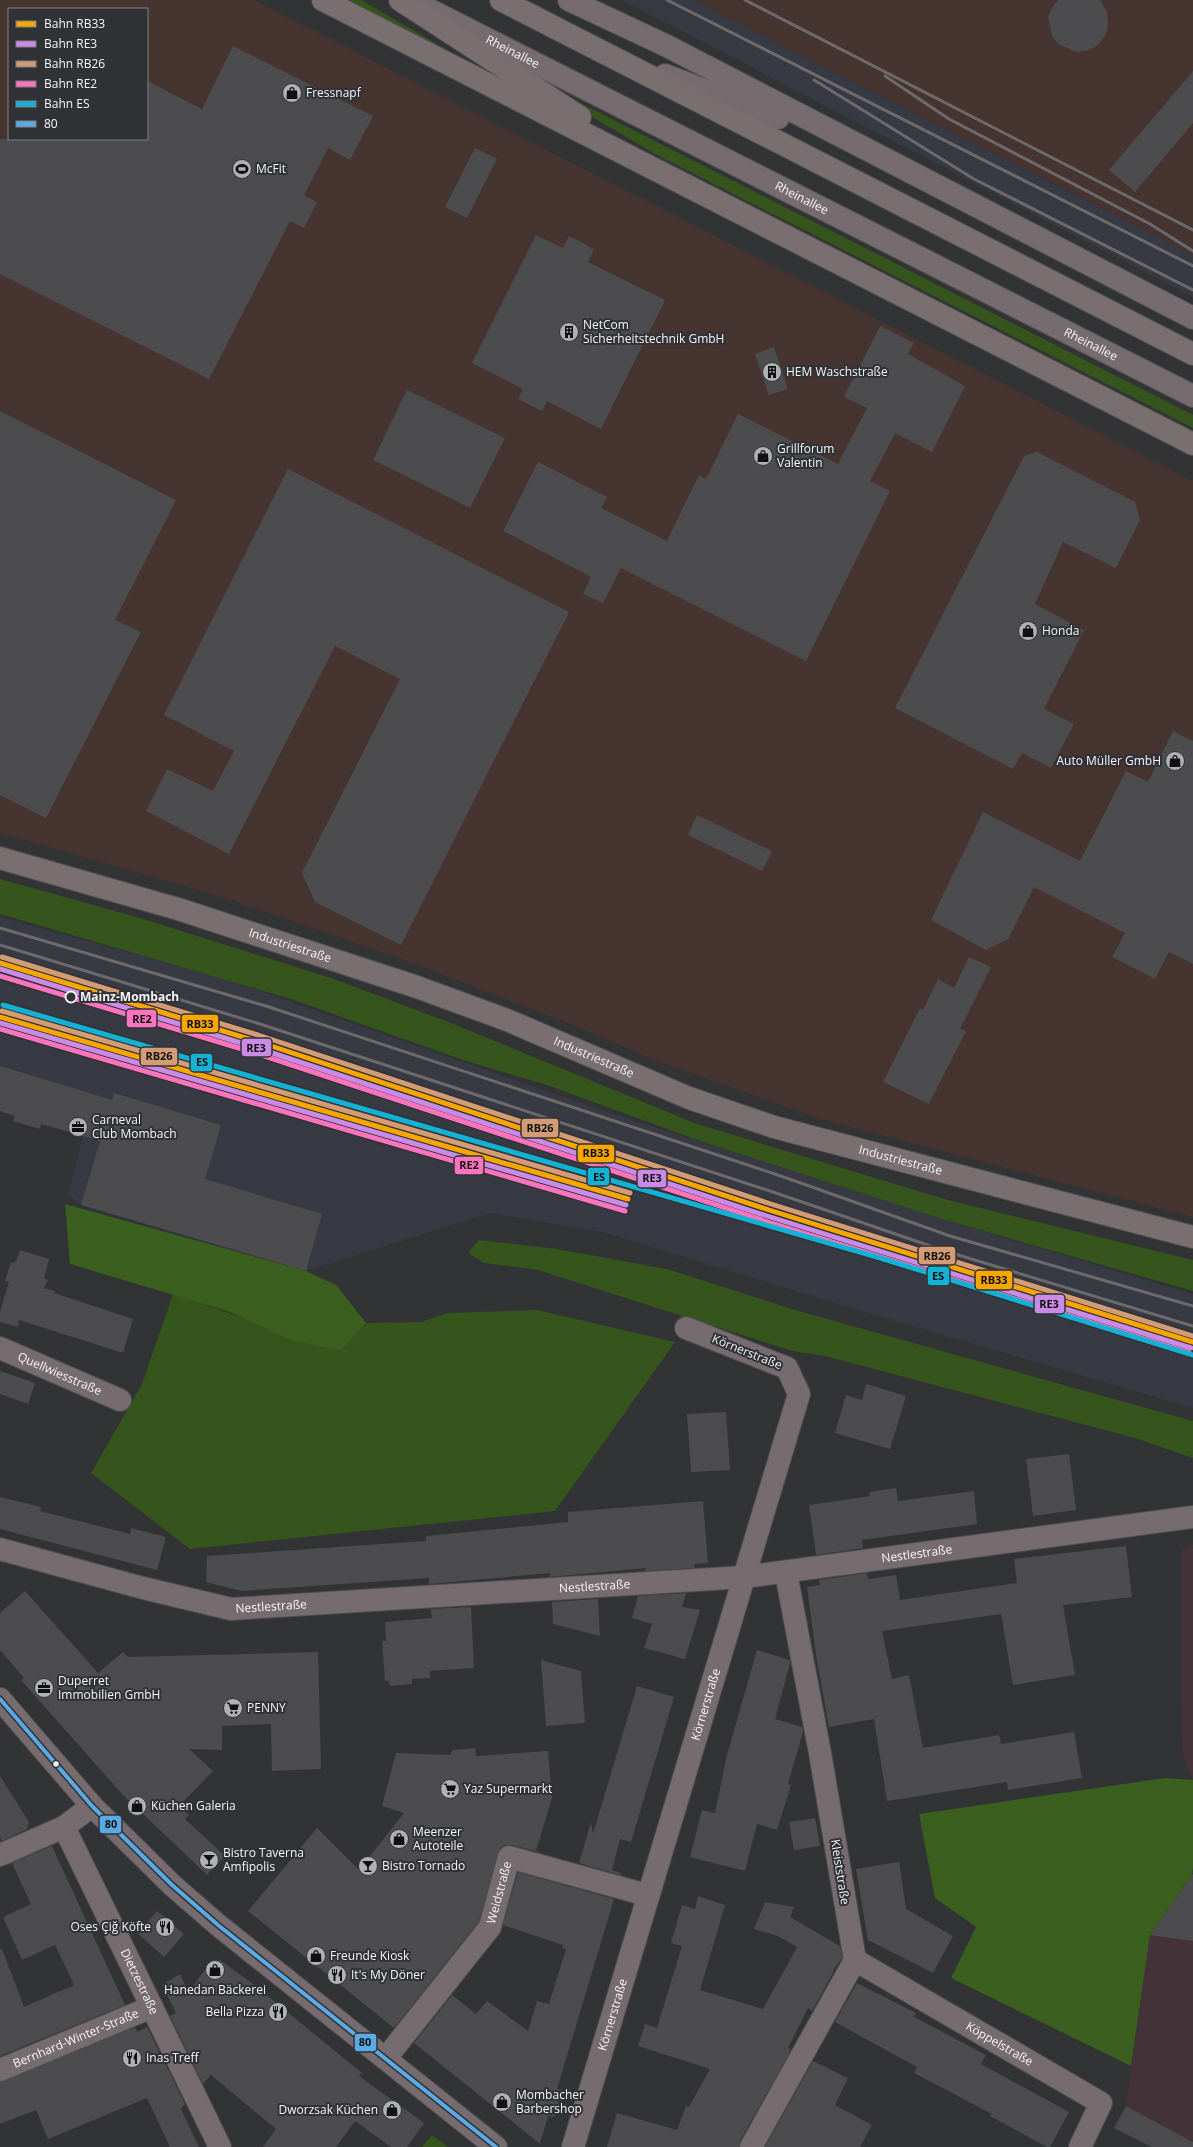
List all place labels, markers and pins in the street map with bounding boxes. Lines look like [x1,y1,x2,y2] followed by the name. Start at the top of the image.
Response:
[281,82,303,104] shop icon: Fressnapf
[306,84,362,101] place label: Fressnapf
[231,158,253,180] sports icon: McFit
[256,160,286,177] place label: McFit
[583,316,724,347] place label: NetCom Sicherheitstechnik GmbH
[558,321,580,343] building icon: NetCom Sicherheitstechnik GmbH
[761,361,783,383] building icon: HEM Waschstraße
[786,363,888,380] place label: HEM Waschstraße
[777,440,834,471] place label: Grillforum Valentin
[752,445,774,467] shop icon: Grillforum Valentin
[1017,620,1039,642] shop icon: Honda
[1042,622,1079,639] place label: Honda
[1164,750,1186,772] shop icon: Auto Müller GmbH
[1056,752,1161,769] place label: Auto Müller GmbH
[80,988,179,1005] place label: Mainz-Mombach
[64,990,78,1004] marker: Mainz-Mombach
[92,1111,177,1142] place label: Carneval Club Mombach
[67,1116,89,1138] office icon: Carneval Club Mombach
[58,1672,160,1703] place label: Duperret Immobilien GmbH
[33,1677,55,1699] office icon: Duperret Immobilien GmbH
[222,1697,244,1719] supermarket icon: PENNY
[247,1699,286,1716] place label: PENNY
[51,1759,61,1769] unlabelled marker
[439,1778,461,1800] supermarket icon: Yaz Supermarkt
[464,1780,552,1797] place label: Yaz Supermarkt
[126,1795,148,1817] shop icon: Küchen Galeria
[151,1797,236,1814] place label: Küchen Galeria
[413,1823,464,1854] place label: Meenzer Autoteile
[388,1828,410,1850] shop icon: Meenzer Autoteile
[223,1844,304,1875] place label: Bistro Taverna Amfipolis
[198,1849,220,1871] bar icon: Bistro Taverna Amfipolis
[357,1855,379,1877] bar icon: Bistro Tornado
[382,1857,465,1874] place label: Bistro Tornado
[154,1916,176,1938] restaurant icon: Oses Çiğ Köfte
[71,1918,151,1935] place label: Oses Çiğ Köfte
[305,1945,327,1967] shop icon: Freunde Kiosk
[330,1947,410,1964] place label: Freunde Kiosk
[204,1959,226,1981] shop icon: Hanedan Bäckerei
[326,1964,348,1986] restaurant icon: It's My Döner
[351,1966,425,1983] place label: It's My Döner
[164,1981,266,1998] place label: Hanedan Bäckerei
[267,2001,289,2023] restaurant icon: Bella Pizza
[206,2003,264,2020] place label: Bella Pizza
[121,2047,143,2069] restaurant icon: Inas Treff
[146,2049,199,2066] place label: Inas Treff
[516,2086,584,2117] place label: Mombacher Barbershop
[491,2091,513,2113] shop icon: Mombacher Barbershop
[381,2099,403,2121] shop icon: Dworzsak Küchen
[279,2101,378,2118] place label: Dworzsak Küchen

